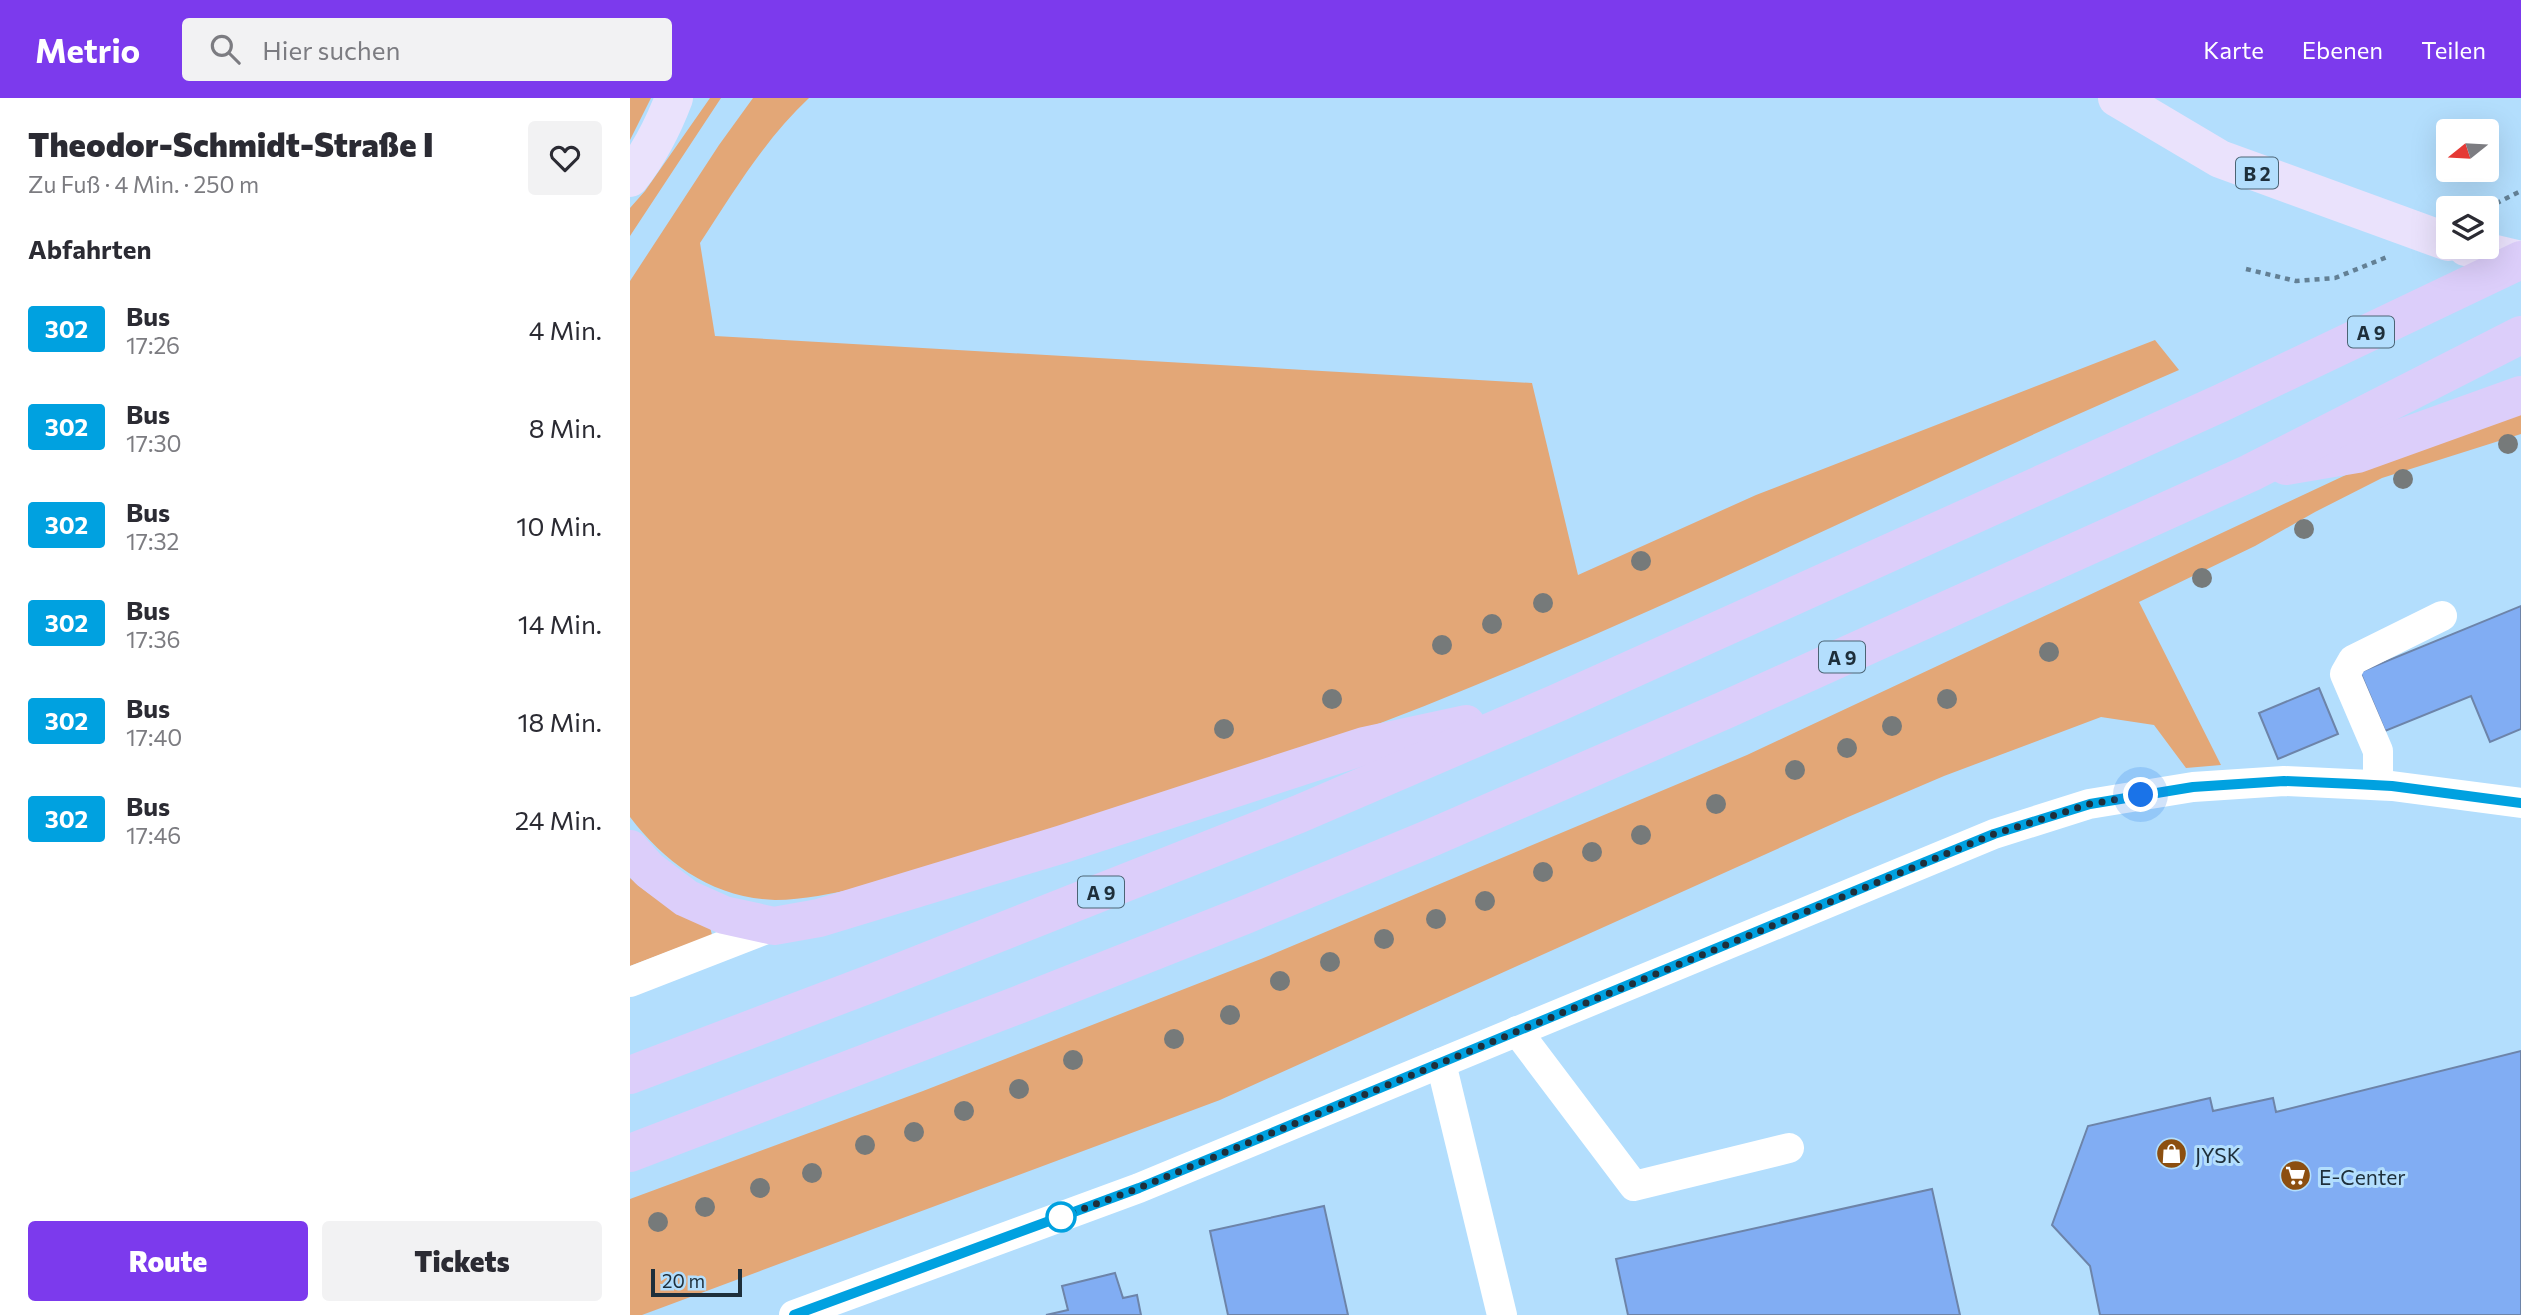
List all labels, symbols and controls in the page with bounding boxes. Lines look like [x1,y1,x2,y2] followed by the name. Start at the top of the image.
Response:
[182,18,672,81] search box
[35,29,140,70] text: Metrio
[206,30,244,68] icon: search
[262,34,400,65] text: Hier suchen
[2203,35,2264,64] text: Karte
[2302,35,2383,64] text: Ebenen
[2421,35,2486,64] text: Teilen
[2436,119,2499,182] north arrow
[2436,119,2499,259] map controls
[528,121,602,195] button: heart
[28,123,434,164] text: Theodor-Schmidt-Straße I
[2236,158,2278,188] road number: B 2
[28,170,259,198] text: Zu Fuß · 4 Min. · 250 m
[2436,196,2499,259] button: layers
[28,233,151,264] text: Abfahrten
[126,300,170,331] text: Bus
[45,314,88,343] text: 302
[529,314,602,345] text: 4 Min.
[2348,316,2394,348] road number: A 9
[126,331,180,359] text: 17:26
[126,398,170,429] text: Bus
[45,412,88,441] text: 302
[529,412,602,443] text: 8 Min.
[126,429,182,457] text: 17:30
[126,496,170,527] text: Bus
[45,510,88,539] text: 302
[516,510,602,541] text: 10 Min.
[126,527,179,555] text: 17:32
[126,594,170,625] text: Bus
[45,608,88,637] text: 302
[518,608,602,639] text: 14 Min.
[126,625,181,653] text: 17:36
[1819,642,1865,672] road number: A 9
[126,692,170,723] text: Bus
[45,706,88,735] text: 302
[518,706,602,737] text: 18 Min.
[126,723,182,751] text: 17:40
[2123,777,2158,812] your location
[126,790,170,821] text: Bus
[45,804,88,833] text: 302
[515,804,602,835] text: 24 Min.
[126,821,181,849] text: 17:46
[1078,876,1124,908] road number: A 9
[2155,1137,2189,1171] shop icon: JYSK
[2195,1142,2241,1167] place label: JYSK
[2279,1159,2313,1193] supermarket icon: E-Center
[2319,1164,2406,1189] place label: E-Center
[1046,1202,1076,1232] unlabelled marker
[28,1221,308,1301] button: Route
[322,1221,602,1301] button: Tickets
[651,1266,742,1298] scale bar
[662,1269,705,1292] text: 20 m

